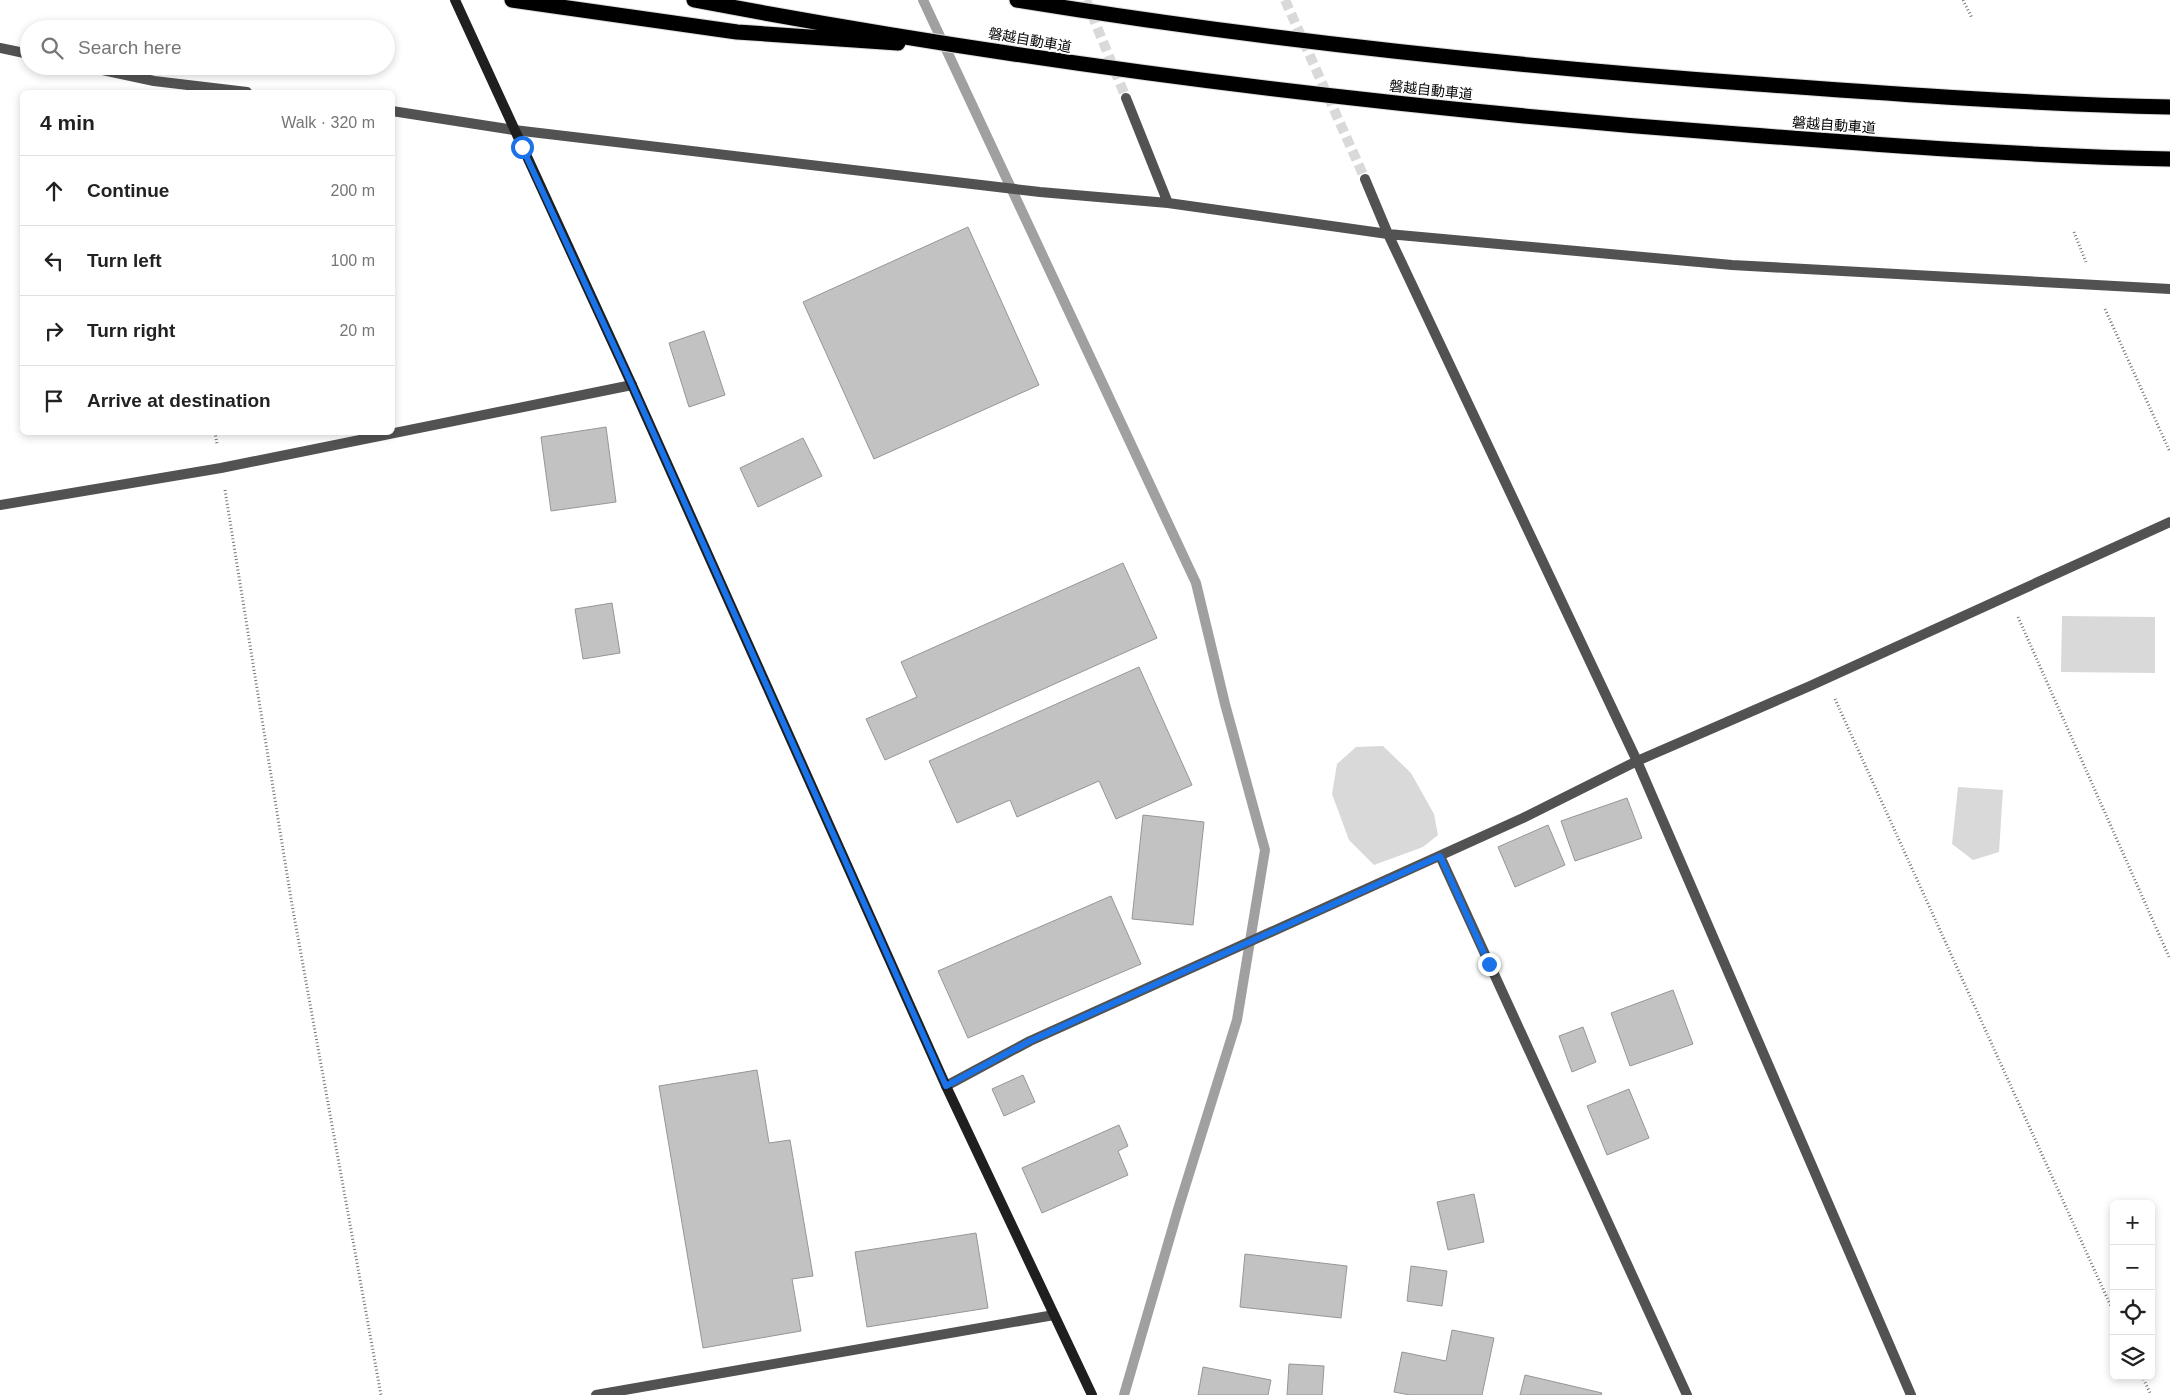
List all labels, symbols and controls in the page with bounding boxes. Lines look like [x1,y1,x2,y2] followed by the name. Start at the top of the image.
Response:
[20,20,395,75] search box
[987,25,1073,55] street label: 磐越自動車道
[38,34,66,62] icon: search
[78,37,182,58] text: Search here
[1388,78,1474,102] street label: 磐越自動車道
[40,111,95,134] text: 4 min
[281,114,375,131] text: Walk · 320 m
[1792,114,1876,136] street label: 磐越自動車道
[511,136,534,159] route start
[40,177,68,205] icon: ahead
[87,180,169,201] text: Continue
[331,182,375,199] text: 200 m
[40,247,68,275] icon: left
[87,250,162,271] text: Turn left
[331,252,375,269] text: 100 m
[40,317,68,345] icon: right
[87,320,175,341] text: Turn right
[339,322,375,339] text: 20 m
[40,387,68,415] icon: arrive
[87,390,271,411] text: Arrive at destination
[1478,953,1501,976] route end
[2110,1200,2155,1380] map controls
[2110,1200,2155,1245] button: +
[2110,1245,2155,1290] button: −
[2110,1290,2155,1335] button: locate
[2110,1335,2155,1380] button: layers

